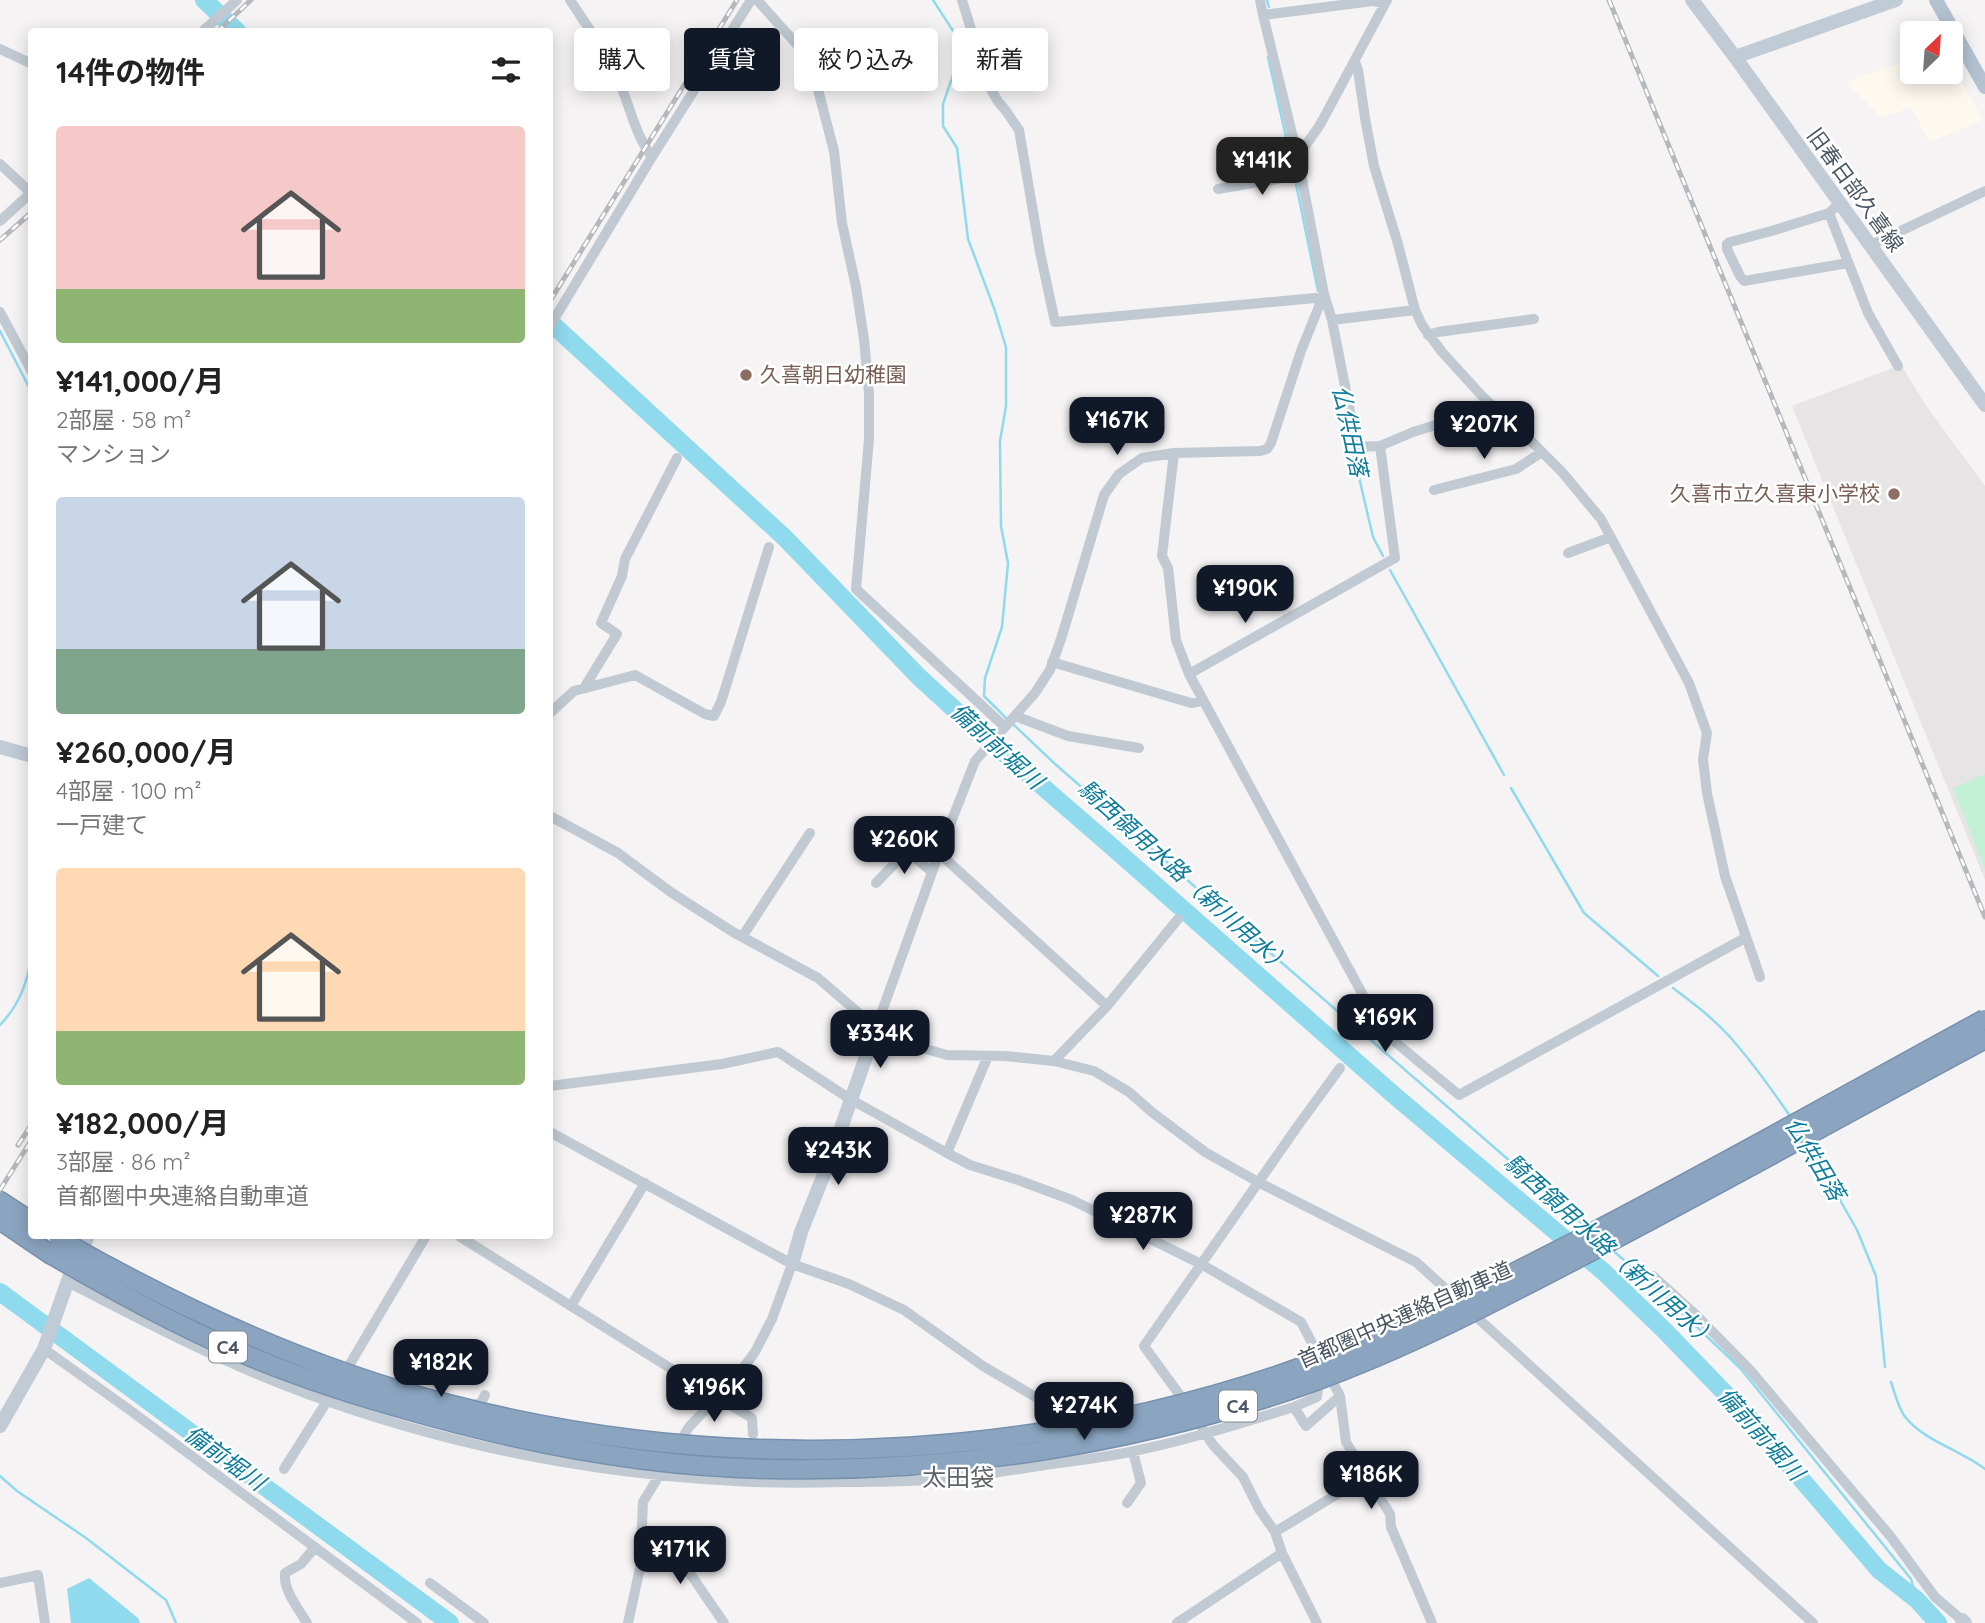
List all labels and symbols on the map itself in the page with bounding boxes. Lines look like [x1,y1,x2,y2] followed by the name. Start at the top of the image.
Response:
[1900,21,1964,84] north arrow
[1802,122,1910,257] street label: 旧春日部久喜線
[1213,138,1311,197] pin: ¥141K
[760,361,907,387] place label: 久喜朝日幼稚園
[738,367,754,383] marker: 久喜朝日幼稚園
[1327,383,1375,483] water label: 仏供田落
[1068,398,1166,457] pin: ¥167K
[1435,402,1533,461] pin: ¥207K
[1670,480,1880,506] place label: 久喜市立久喜東小学校
[1886,486,1902,502] marker: 久喜市立久喜東小学校
[1196,566,1294,625] pin: ¥190K
[945,696,1052,797] water label: 備前前堀川
[1073,774,1298,980] water label: 騎西領用水路（新川用水）
[855,816,953,876] pin: ¥260K
[1336,995,1434,1054] pin: ¥169K
[831,1010,929,1070] pin: ¥334K
[1779,1112,1854,1209] water label: 仏供田落
[789,1128,887,1187] pin: ¥243K
[1499,1148,1724,1354] water label: 騎西領用水路（新川用水）
[1094,1192,1192,1252] pin: ¥287K
[1294,1255,1515,1373] street label: 首都圏中央連絡自動車道
[209,1331,247,1362] road number: C4
[392,1340,490,1399] pin: ¥182K
[665,1364,763,1424] pin: ¥196K
[1712,1381,1813,1488] water label: 備前前堀川
[1035,1382,1133,1442] pin: ¥274K
[1219,1390,1257,1422] road number: C4
[180,1419,273,1498] water label: 備前堀川
[1322,1452,1420,1511] pin: ¥186K
[922,1462,994,1492] district label: 太田袋
[631,1526,729,1586] pin: ¥171K

